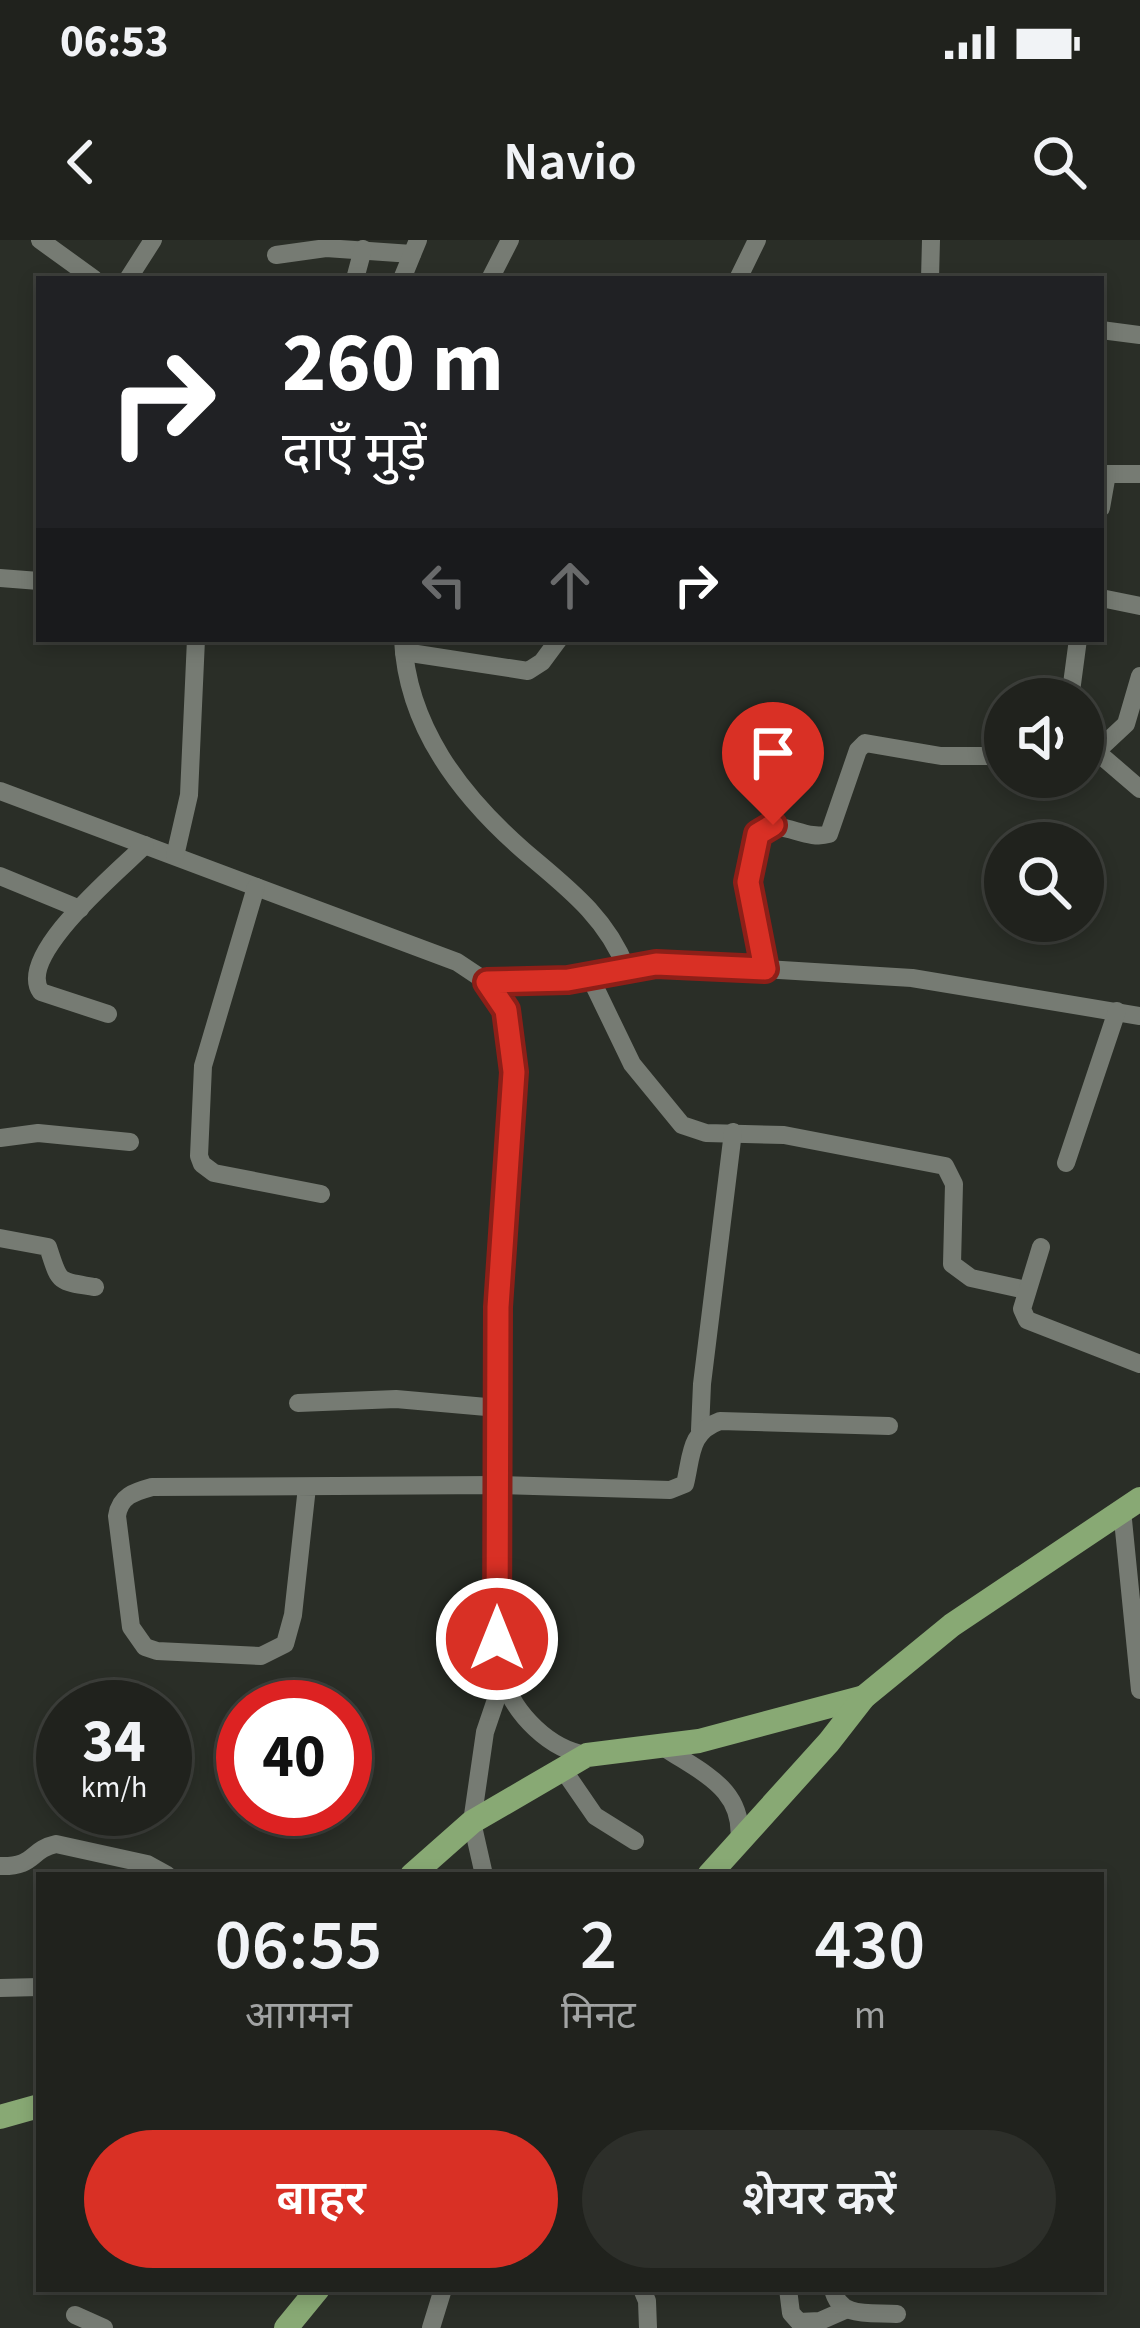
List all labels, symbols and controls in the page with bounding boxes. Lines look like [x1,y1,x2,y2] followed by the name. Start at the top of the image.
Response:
[60,10,169,74] text: 06:53
[503,124,637,201] text: Navio
[48,129,114,195] icon: back
[1026,129,1092,195] icon: search
[282,304,504,424] text: 260 m
[84,324,240,480] icon: right
[282,415,427,492] text: दाएँ मुड़ें
[411,552,477,618] icon: left
[537,552,603,618] icon: ahead
[663,552,729,618] icon: right
[984,678,1104,942] map controls
[984,678,1104,798] button: sound
[722,702,824,825] pin
[740,720,806,786] icon: arrive
[984,822,1104,942] button: search
[434,1576,560,1702] position arrow
[216,1680,372,1836] speed limit sign: 40
[82,1700,146,1785] text: 34
[81,1766,147,1809] text: km/h
[215,1894,382,1997] text: 06:55
[580,1894,617,1997] text: 2
[814,1894,925,1997] text: 430
[245,1988,352,2044] text: आगमन
[561,1988,636,2044] text: मिनट
[854,1988,886,2044] text: m
[84,2130,558,2268] button: बाहर
[582,2130,1056,2268] button: शेयर करें

